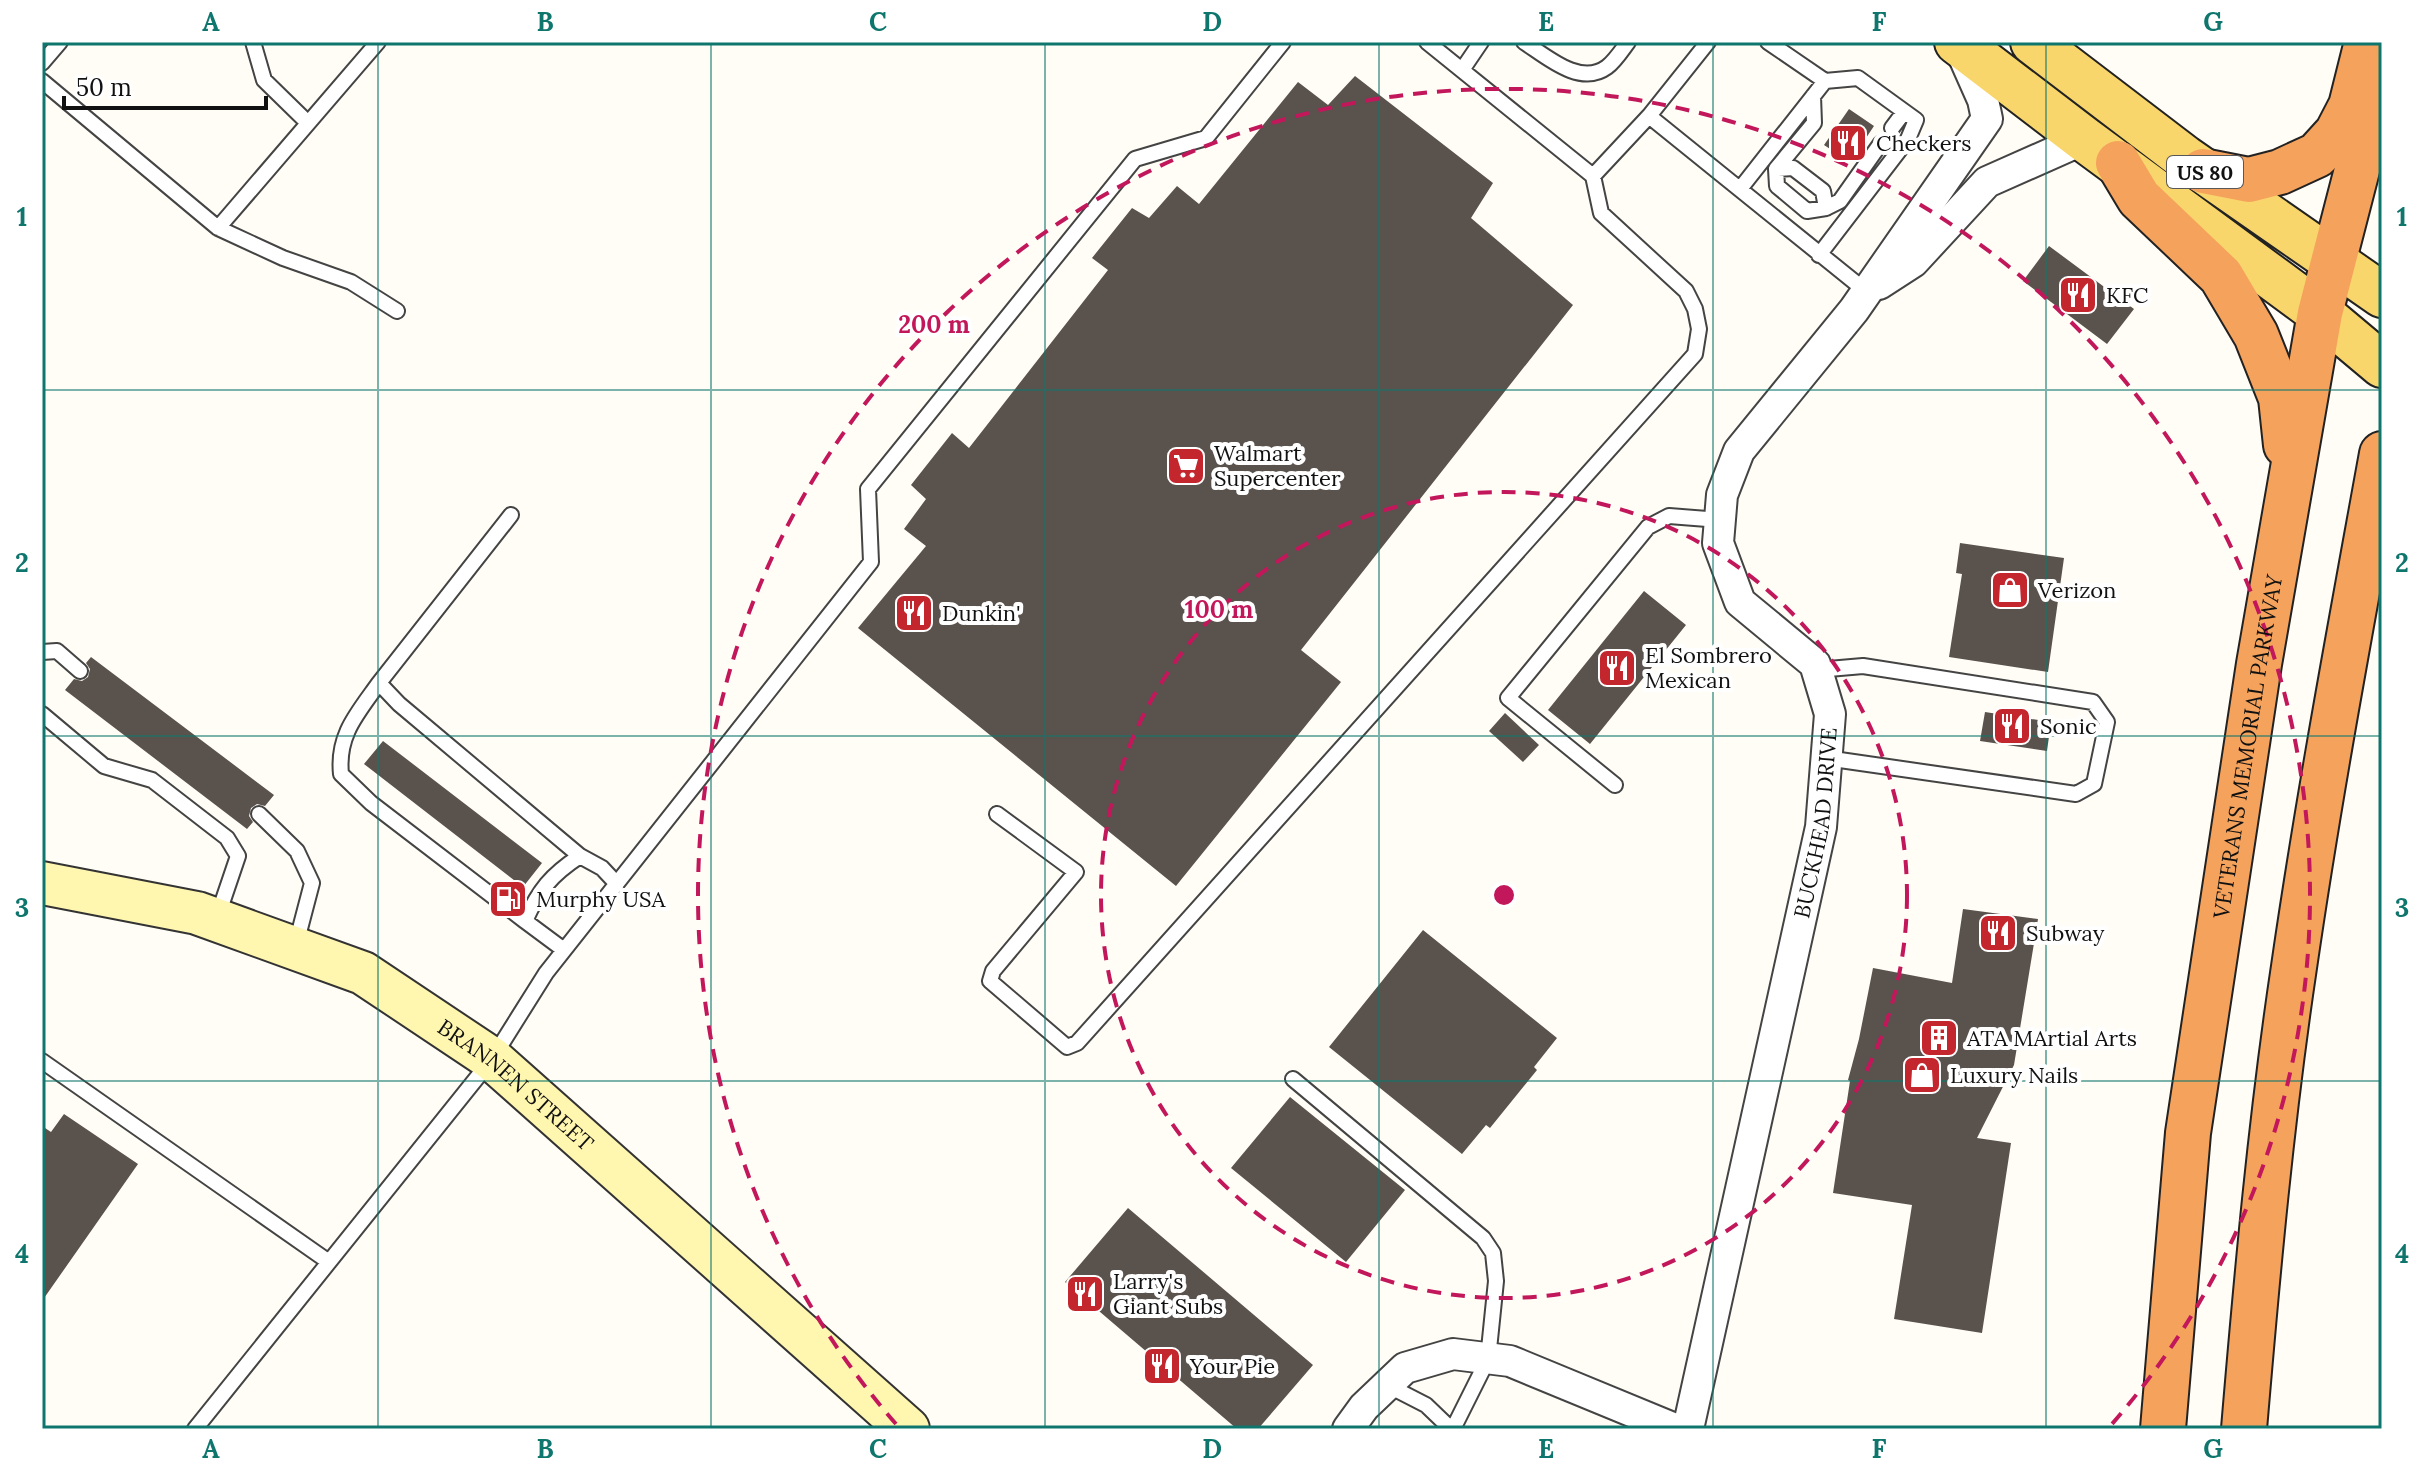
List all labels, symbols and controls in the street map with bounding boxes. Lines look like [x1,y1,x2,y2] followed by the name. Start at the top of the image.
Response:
[202,5,220,38] text: A
[536,5,554,38] text: B
[869,5,887,38] text: C
[1202,5,1222,38] text: D
[1538,5,1554,38] text: E
[1872,5,1887,38] text: F
[2203,5,2223,38] text: G
[64,60,266,110] scale bar
[76,72,132,103] text: 50 m
[1827,122,1869,164] restaurant icon: Checkers
[1876,129,1971,157] place label: Checkers
[2167,156,2243,188] road number: US 80
[17,200,27,233] text: 1
[2397,200,2407,233] text: 1
[2057,274,2099,316] restaurant icon: KFC
[2106,281,2148,309] place label: KFC
[898,309,970,340] text: 200 m
[1214,439,1341,492] place label: Walmart Supercenter
[1165,445,1207,487] supermarket icon: Walmart Supercenter
[15,546,29,579] text: 2
[2395,546,2409,579] text: 2
[1989,569,2031,611] shop icon: Verizon
[2207,572,2288,921] street label: VETERANS MEMORIAL PARKWAY
[2037,576,2116,604] place label: Verizon
[893,592,935,634] restaurant icon: Dunkin'
[1185,594,1253,625] text: 100 m
[942,599,1021,627] place label: Dunkin'
[1645,641,1772,694] place label: El Sombrero Mexican
[1596,647,1638,689] restaurant icon: El Sombrero Mexican
[1991,705,2033,747] restaurant icon: Sonic
[2040,712,2097,740] place label: Sonic
[1787,726,1843,921] street label: BUCKHEAD DRIVE
[487,878,529,920] fuel station icon: Murphy USA
[1490,881,1518,909] centre of rings
[536,885,666,913] place label: Murphy USA
[15,891,29,924] text: 3
[2395,891,2409,924] text: 3
[1977,912,2019,954] restaurant icon: Subway
[2026,919,2105,947] place label: Subway
[432,1013,600,1157] street label: BRANNEN STREET
[1918,1017,1960,1059] building icon: ATA MArtial Arts
[1966,1024,2137,1052] place label: ATA MArtial Arts
[1901,1054,1943,1096] shop icon: Luxury Nails
[1950,1061,2078,1089] place label: Luxury Nails
[15,1237,29,1270] text: 4
[2395,1237,2409,1270] text: 4
[1113,1267,1223,1320] place label: Larry's Giant Subs
[1064,1273,1106,1315] restaurant icon: Larry's Giant Subs
[1141,1345,1183,1387] restaurant icon: Your Pie
[1189,1352,1275,1380] place label: Your Pie
[202,1432,220,1465] text: A
[536,1432,554,1465] text: B
[869,1432,887,1465] text: C
[1202,1432,1222,1465] text: D
[1538,1432,1554,1465] text: E
[1872,1432,1887,1465] text: F
[2203,1432,2223,1465] text: G

